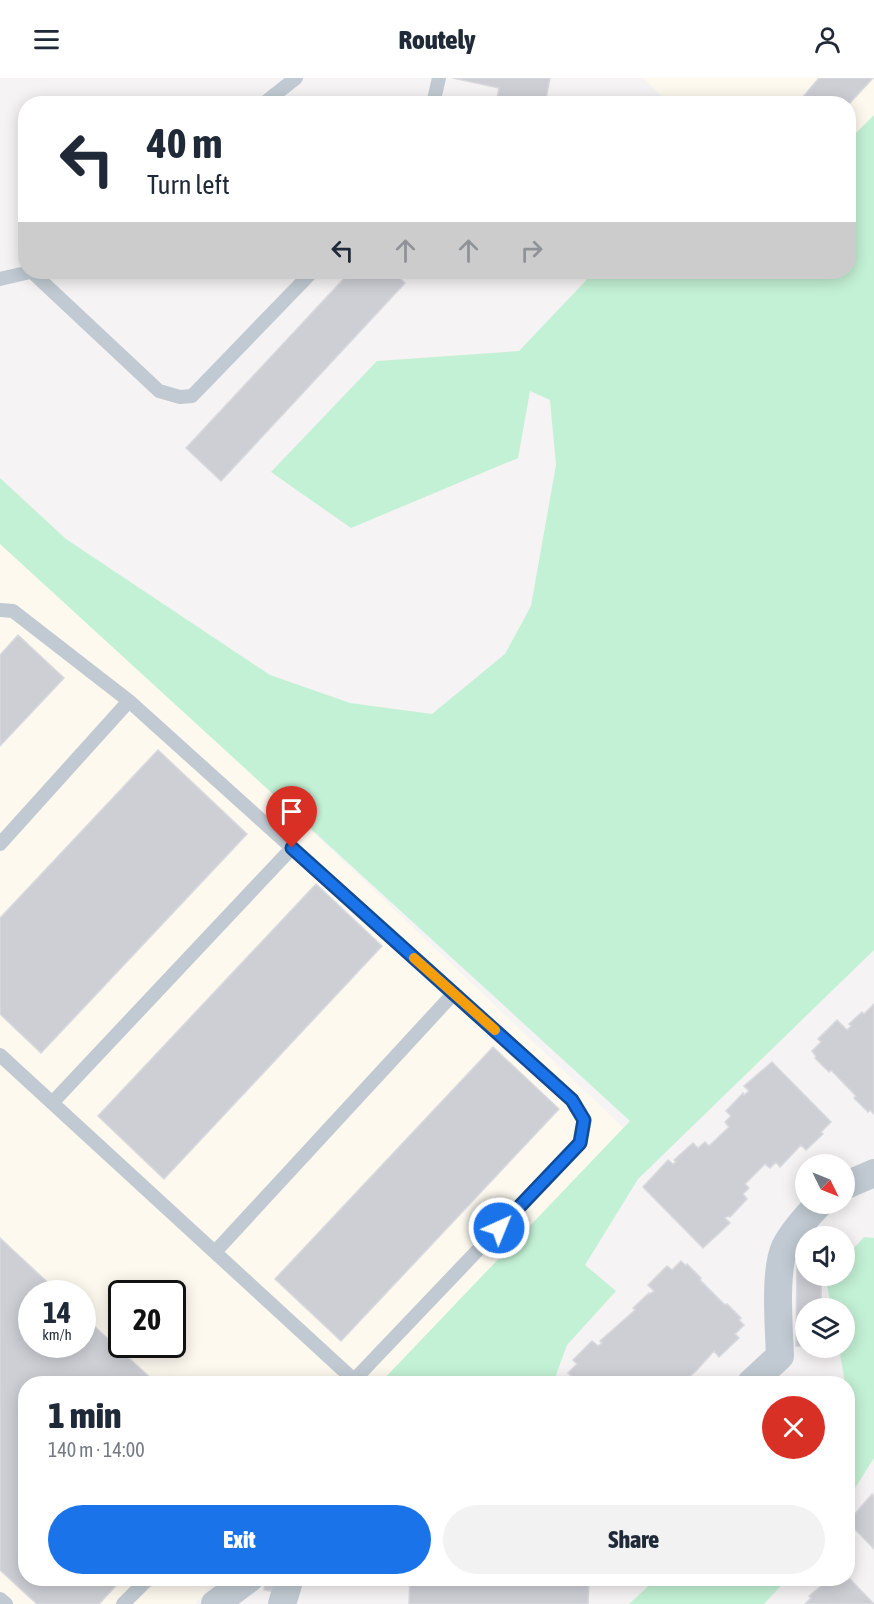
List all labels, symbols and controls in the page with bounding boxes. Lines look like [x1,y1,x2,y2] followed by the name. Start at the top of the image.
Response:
[30,23,63,56] icon: menu
[811,23,844,56] icon: person
[398,24,476,55] text: Routely
[147,119,222,167] text: 40 m
[48,120,126,198] icon: left
[147,169,230,200] text: Turn left
[326,234,359,267] icon: left
[389,234,422,267] icon: ahead
[452,234,485,267] icon: ahead
[515,234,548,267] icon: right
[266,786,317,848] pin
[275,795,308,828] icon: arrive
[795,1154,855,1214] north arrow
[795,1154,855,1358] map controls
[467,1196,531,1260] position arrow
[795,1226,855,1286] button: sound
[108,1280,186,1358] speed limit sign: 20
[43,1295,71,1329] text: 14
[795,1298,855,1358] button: layers
[42,1326,72,1343] text: km/h
[48,1394,122,1436] text: 1 min
[762,1396,825,1459] button: close
[48,1438,145,1461] text: 140 m · 14:00
[48,1505,431,1574] button: Exit
[443,1505,825,1574] button: Share

